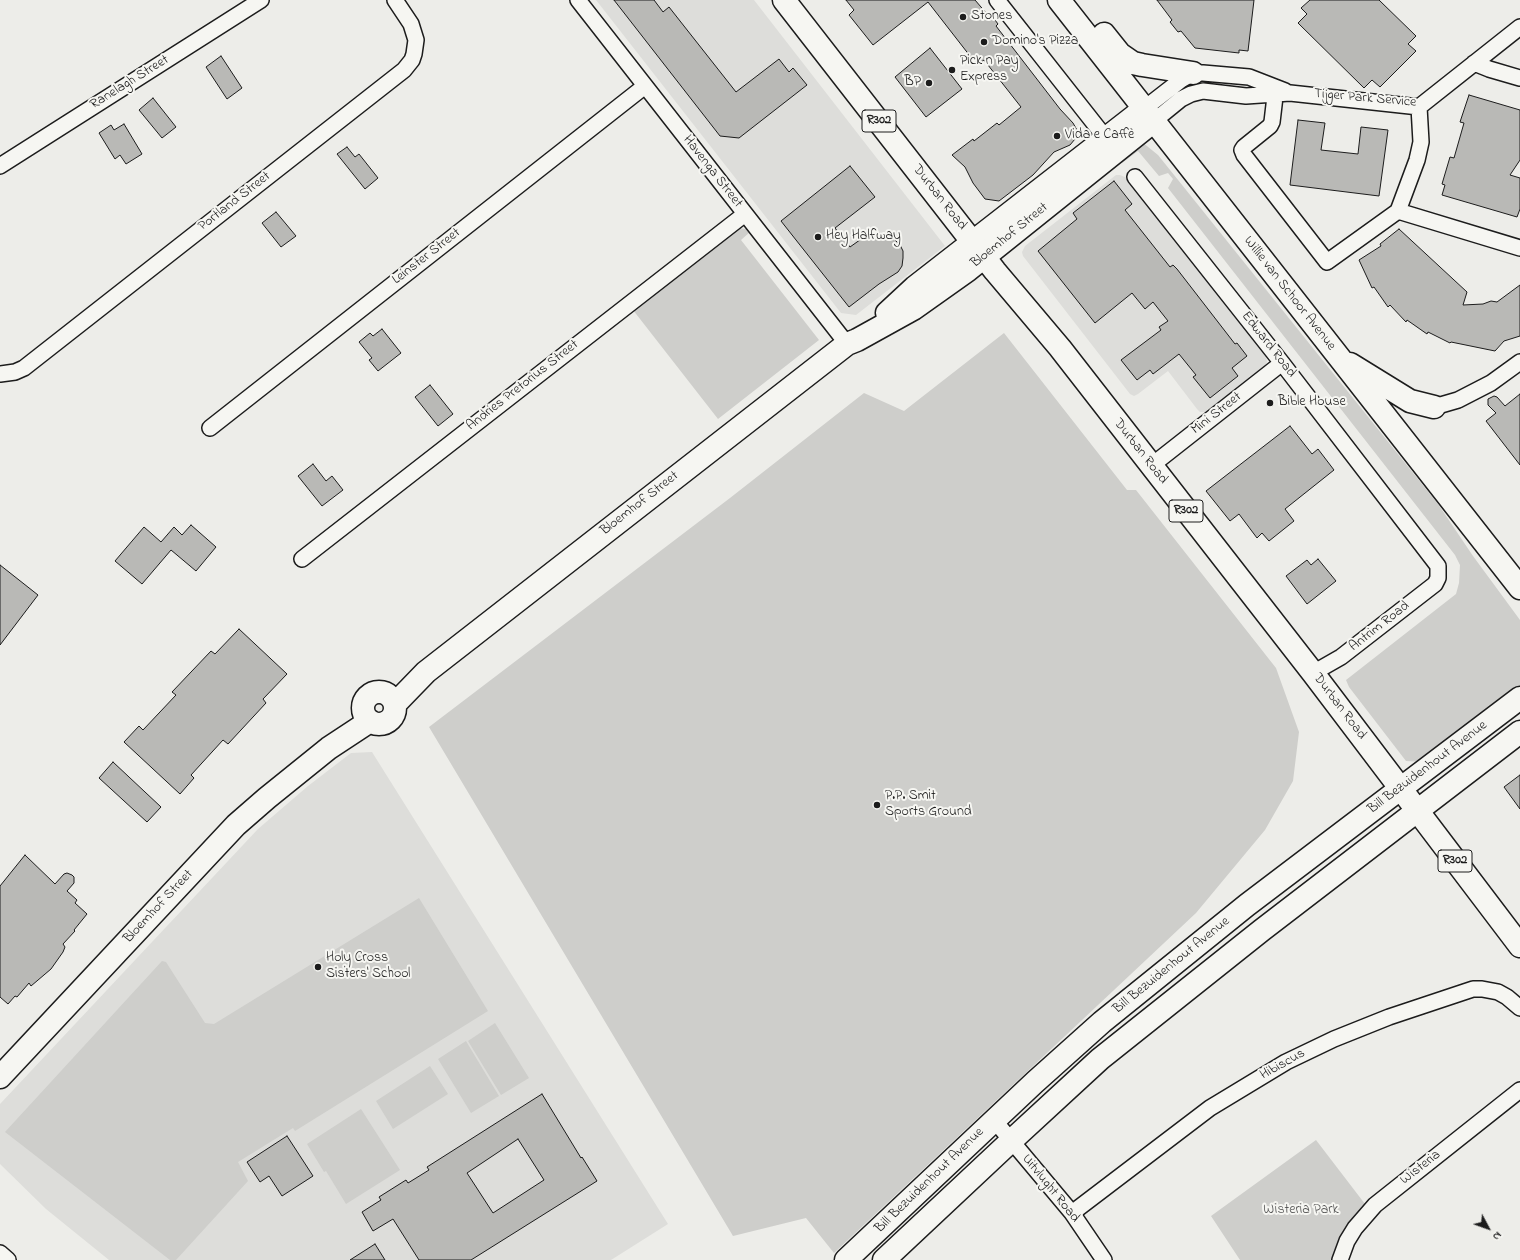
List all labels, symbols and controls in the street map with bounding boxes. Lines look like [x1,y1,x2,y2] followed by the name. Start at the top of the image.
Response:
[971,9,1012,25] place label: Stones
[958,12,968,22] marker: Stones
[992,34,1078,50] place label: Domino's Pizza
[979,37,989,47] marker: Domino's Pizza
[88,52,172,114] street label: Ranelagh Street
[960,54,1019,86] place label: Pick n Pay Express
[947,65,957,75] marker: Pick n Pay Express
[904,75,921,91] place label: BP
[924,78,934,88] marker: BP
[1313,86,1417,112] street label: Tijger Park Service
[862,110,896,132] road number: R302
[1065,128,1134,144] place label: Vida e Caffè
[1052,131,1062,141] marker: Vida e Caffè
[678,132,746,212] street label: Havenga Street
[908,162,970,234] street label: Durban Road
[196,169,274,235] street label: Portland Street
[968,200,1052,272] street label: Bloemhof Street
[389,225,465,289] street label: Leinster Street
[826,229,901,245] place label: Hey Halfway
[813,232,823,242] marker: Hey Halfway
[1239,233,1339,355] street label: Willie van Schoor Avenue
[1237,309,1299,381] street label: Edward Road
[464,337,582,435] street label: Andries Pretorius Street
[1188,389,1246,439] street label: Mini Street
[1278,395,1346,411] place label: Bible House
[1265,398,1275,408] marker: Bible House
[1109,416,1171,488] street label: Durban Road
[598,468,682,540] street label: Bloemhof Street
[1169,500,1203,522] road number: R302
[1346,598,1414,656] street label: Antrim Road
[1309,671,1369,743] street label: Durban Road
[1365,718,1491,818] street label: Bill Bezuidenhout Avenue
[885,789,972,822] place label: P.P. Smit Sports Ground
[872,800,882,810] marker: P.P. Smit Sports Ground
[1438,850,1472,872] road number: R302
[121,867,197,947] street label: Bloemhof Street
[1110,914,1234,1018] street label: Bill Bezuidenhout Avenue
[326,951,410,984] place label: Holy Cross Sisters' School
[313,962,323,972] marker: Holy Cross Sisters' School
[1257,1046,1309,1084] street label: Hibiscus
[872,1125,988,1237] street label: Bill Bezuidenhout Avenue
[1397,1147,1445,1189] street label: Wisteria
[1017,1152,1083,1226] street label: Uitvlught Road
[1263,1203,1339,1219] park label: Wisteria Park
[1468,1208,1508,1248] north arrow
[1489,1228,1506,1244] text: N

